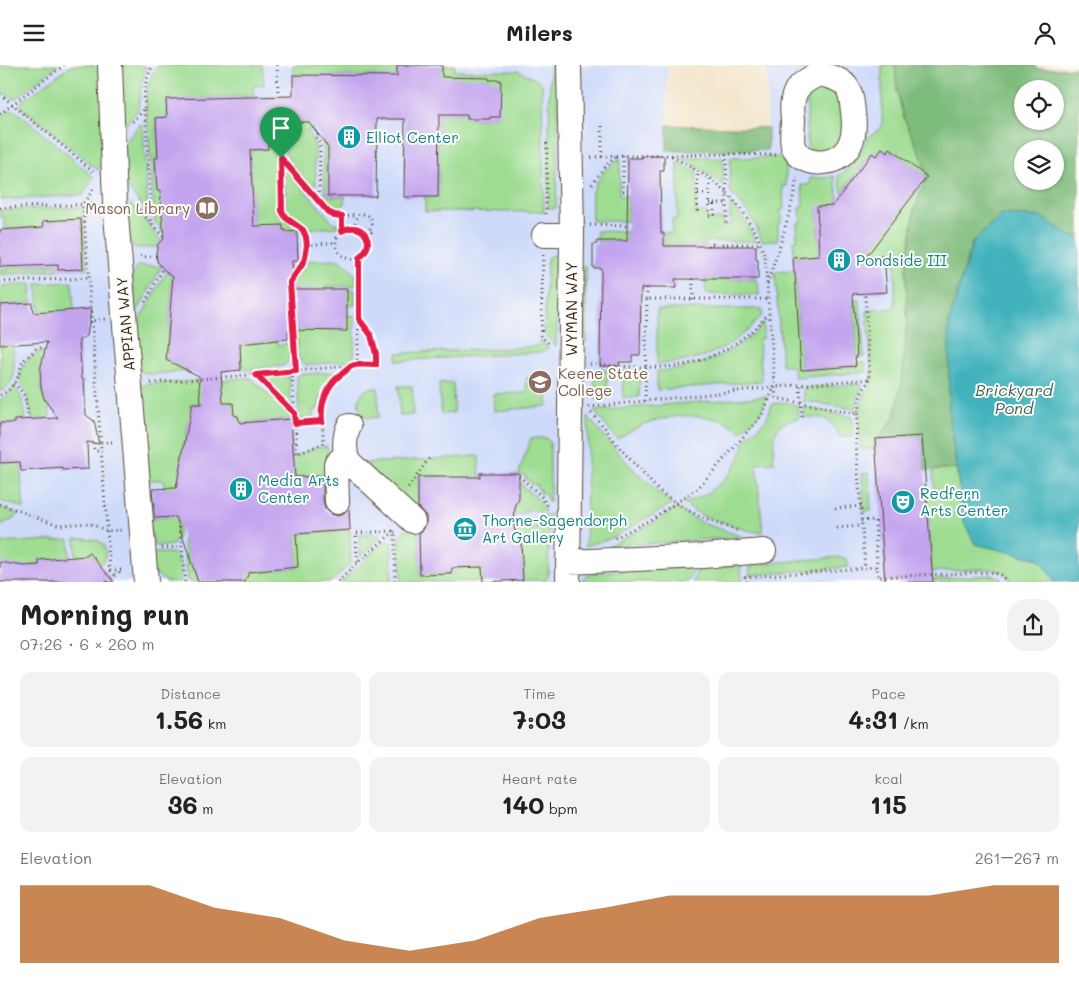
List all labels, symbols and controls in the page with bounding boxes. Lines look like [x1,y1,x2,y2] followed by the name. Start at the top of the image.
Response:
[506,18,573,47] text: Milers
[20,19,48,47] icon: menu
[1031,19,1059,47] icon: person
[1014,80,1064,190] map controls
[1014,80,1064,130] button: locate
[260,107,302,158] pin
[267,114,295,142] icon: arrive
[336,124,362,150] building icon: Elliot Center
[366,127,459,147] place label: Elliot Center
[1014,140,1064,190] button: layers
[194,195,220,221] library icon: Mason Library
[85,198,190,218] place label: Mason Library
[826,247,852,273] building icon: Pondside III
[856,250,947,270] place label: Pondside III
[561,262,581,356] street label: WYMAN WAY
[111,276,139,372] street label: APPIAN WAY
[558,363,648,400] place label: Keene State College
[527,369,553,395] school or university icon: Keene State College
[975,379,1053,418] water label: Brickyard Pond
[258,470,339,507] place label: Media Arts Center
[228,476,254,502] building icon: Media Arts Center
[920,483,1008,520] place label: Redfern Arts Center
[890,489,916,515] theatre icon: Redfern Arts Center
[482,510,627,547] place label: Thorne-Sagendorph Art Gallery
[452,516,478,542] museum icon: Thorne-Sagendorph Art Gallery
[20,596,189,632] text: Morning run
[1007,599,1059,651] button: share
[20,633,154,654] text: 07:26 · 6 × 260 m
[160,684,221,703] text: Distance
[524,684,555,703] text: Time
[871,684,906,703] text: Pace
[155,703,203,735] text: 1.56
[513,703,566,735] text: 7:03
[848,703,898,735] text: 4:31
[203,714,226,733] text: km
[898,714,929,733] text: /km
[159,769,222,788] text: Elevation
[502,769,577,788] text: Heart rate
[875,769,902,788] text: kcal
[168,788,198,820] text: 36
[501,788,544,820] text: 140
[870,788,907,820] text: 115
[198,799,213,818] text: m
[544,799,578,818] text: bpm
[20,847,92,868] text: Elevation
[975,847,1059,868] text: 261–267 m

